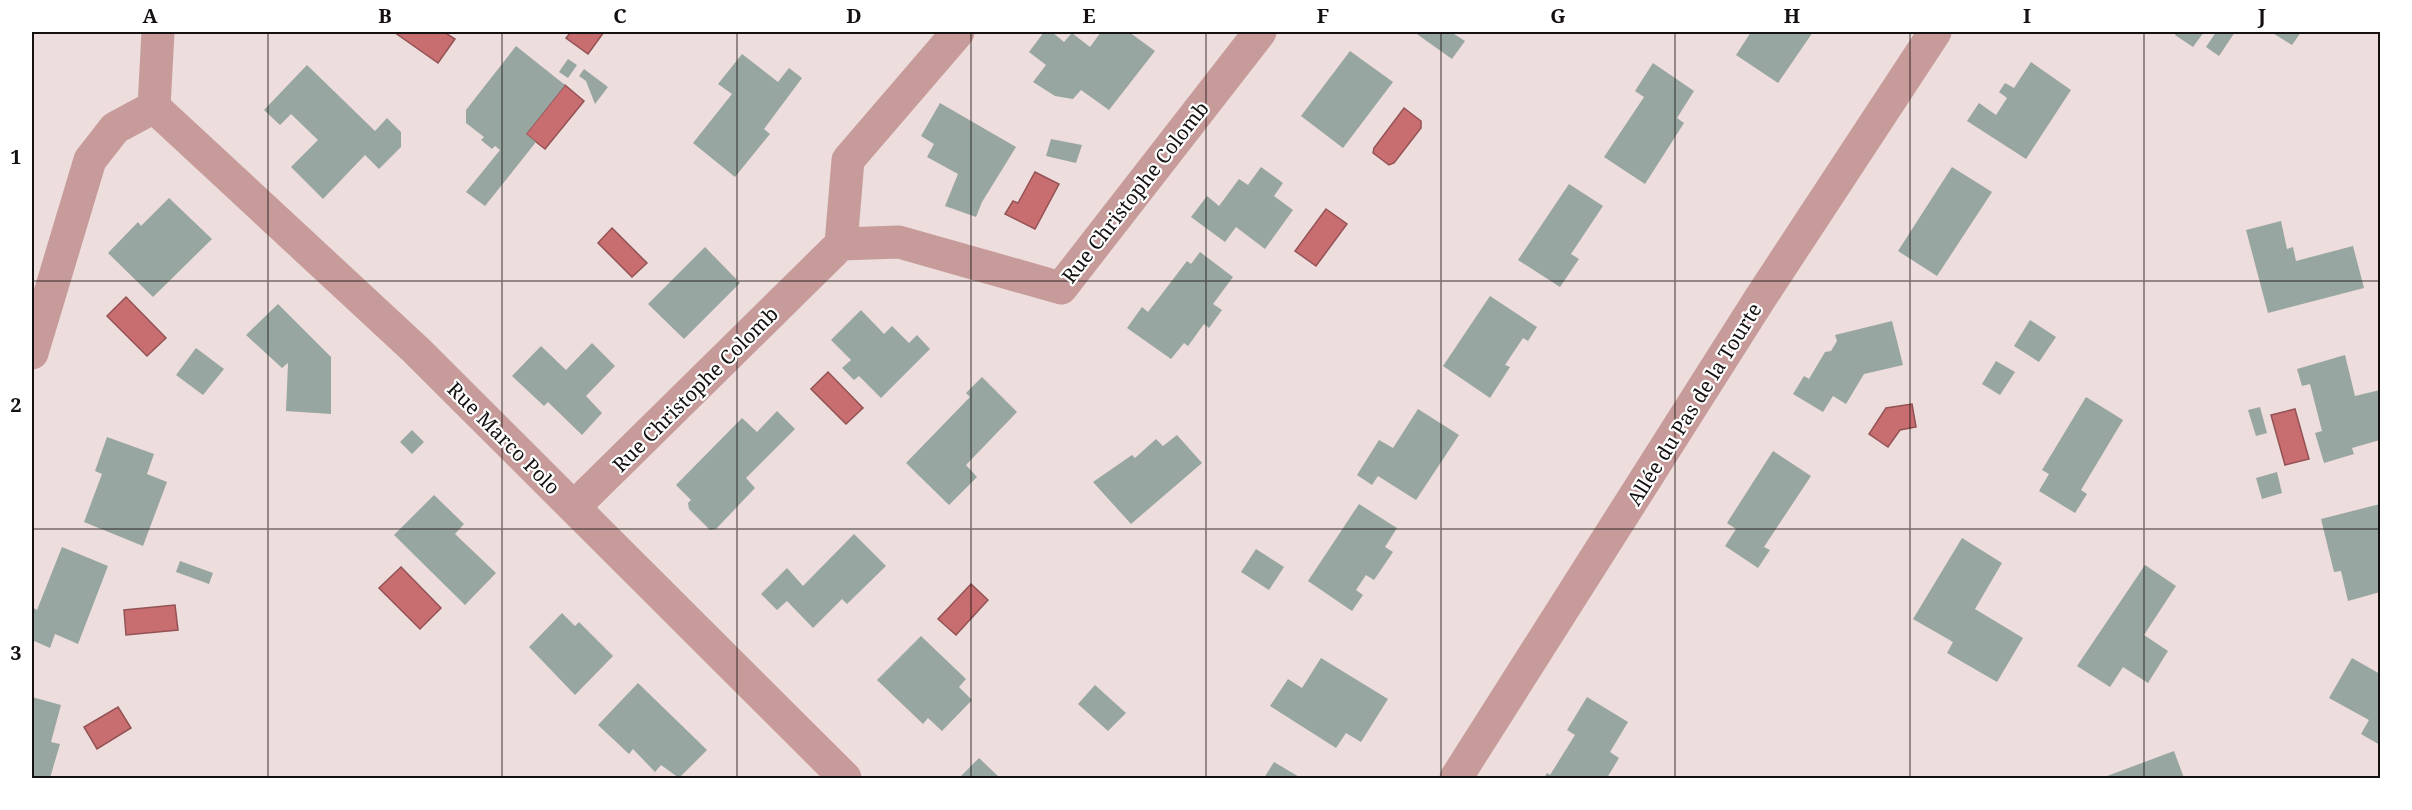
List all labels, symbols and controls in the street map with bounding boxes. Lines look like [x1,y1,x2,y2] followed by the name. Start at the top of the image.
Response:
[142,2,158,29] text: A
[378,2,392,29] text: B
[613,2,627,29] text: C
[846,2,862,29] text: D
[1082,2,1096,29] text: E
[1317,2,1329,29] text: F
[1550,2,1566,29] text: G
[1784,2,1800,29] text: H
[2023,2,2031,29] text: I
[2257,2,2266,29] text: J
[1055,96,1215,288] street label: Rue Christophe Colomb
[10,143,22,170] text: 1
[1620,297,1768,511] street label: Allée du Pas de la Tourte
[606,300,784,478] street label: Rue Christophe Colomb
[442,376,566,500] street label: Rue Marco Polo
[10,391,22,418] text: 2
[10,639,22,666] text: 3

